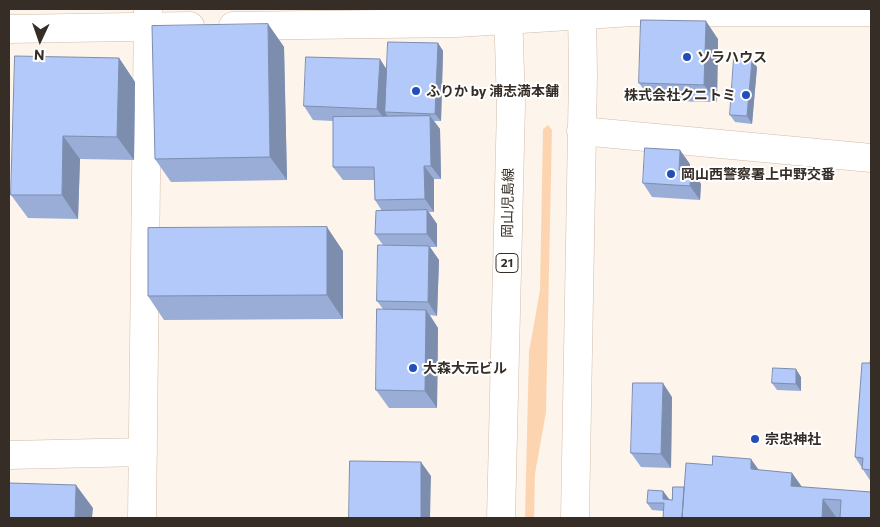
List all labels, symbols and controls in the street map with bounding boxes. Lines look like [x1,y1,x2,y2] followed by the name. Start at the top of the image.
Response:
[15,15,65,65] north arrow
[34,47,45,64] text: N
[697,49,767,65] place label: ソラハウス
[681,51,693,63] marker: ソラハウス
[426,83,559,99] place label: ふりか by 浦志満本舗
[410,85,422,97] marker: ふりか by 浦志満本舗
[624,87,736,103] place label: 株式会社クニトミ
[740,89,752,101] marker: 株式会社クニトミ
[681,166,835,182] place label: 岡山西警察署上中野交番
[499,168,517,238] street label: 岡山児島線
[665,168,677,180] marker: 岡山西警察署上中野交番
[496,254,518,272] road number: 21
[423,360,507,376] place label: 大森大元ビル
[407,362,419,374] marker: 大森大元ビル
[765,431,821,447] place label: 宗忠神社
[749,433,761,445] marker: 宗忠神社

